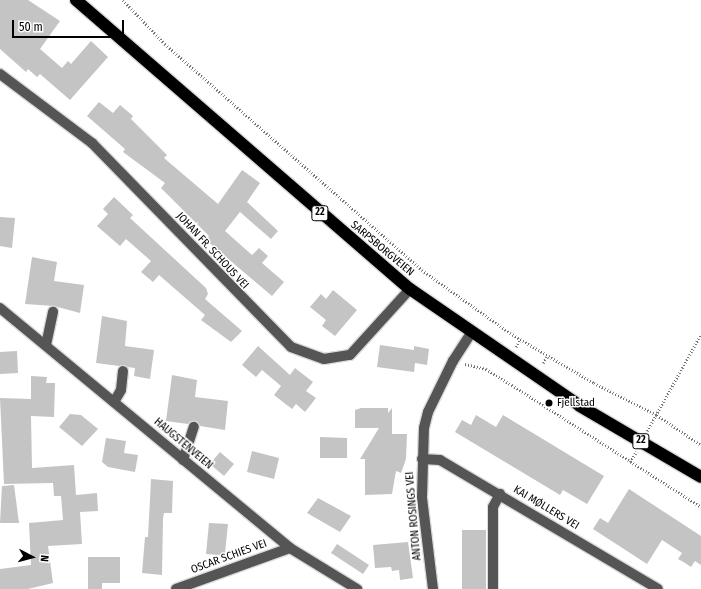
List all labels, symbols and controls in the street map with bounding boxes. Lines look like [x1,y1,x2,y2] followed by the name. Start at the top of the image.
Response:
[14,12,126,38] scale bar
[19,20,43,34] text: 50 m
[311,205,329,221] road number: 22
[173,210,251,292] street label: JOHAN FR. SCHOUS VEI
[348,219,416,279] street label: SARPSBORGVEIEN
[557,396,595,410] place label: Fjellstad
[544,398,554,408] marker: Fjellstad
[151,416,215,472] street label: HAUGSTENVEIEN
[632,433,650,449] road number: 22
[404,471,424,561] street label: ANTON ROSINGS VEI
[511,483,581,533] street label: KAI MØLLERS VEI
[12,537,52,577] north arrow
[189,537,269,577] street label: OSCAR SCHIES VEI
[38,554,51,562] text: N

